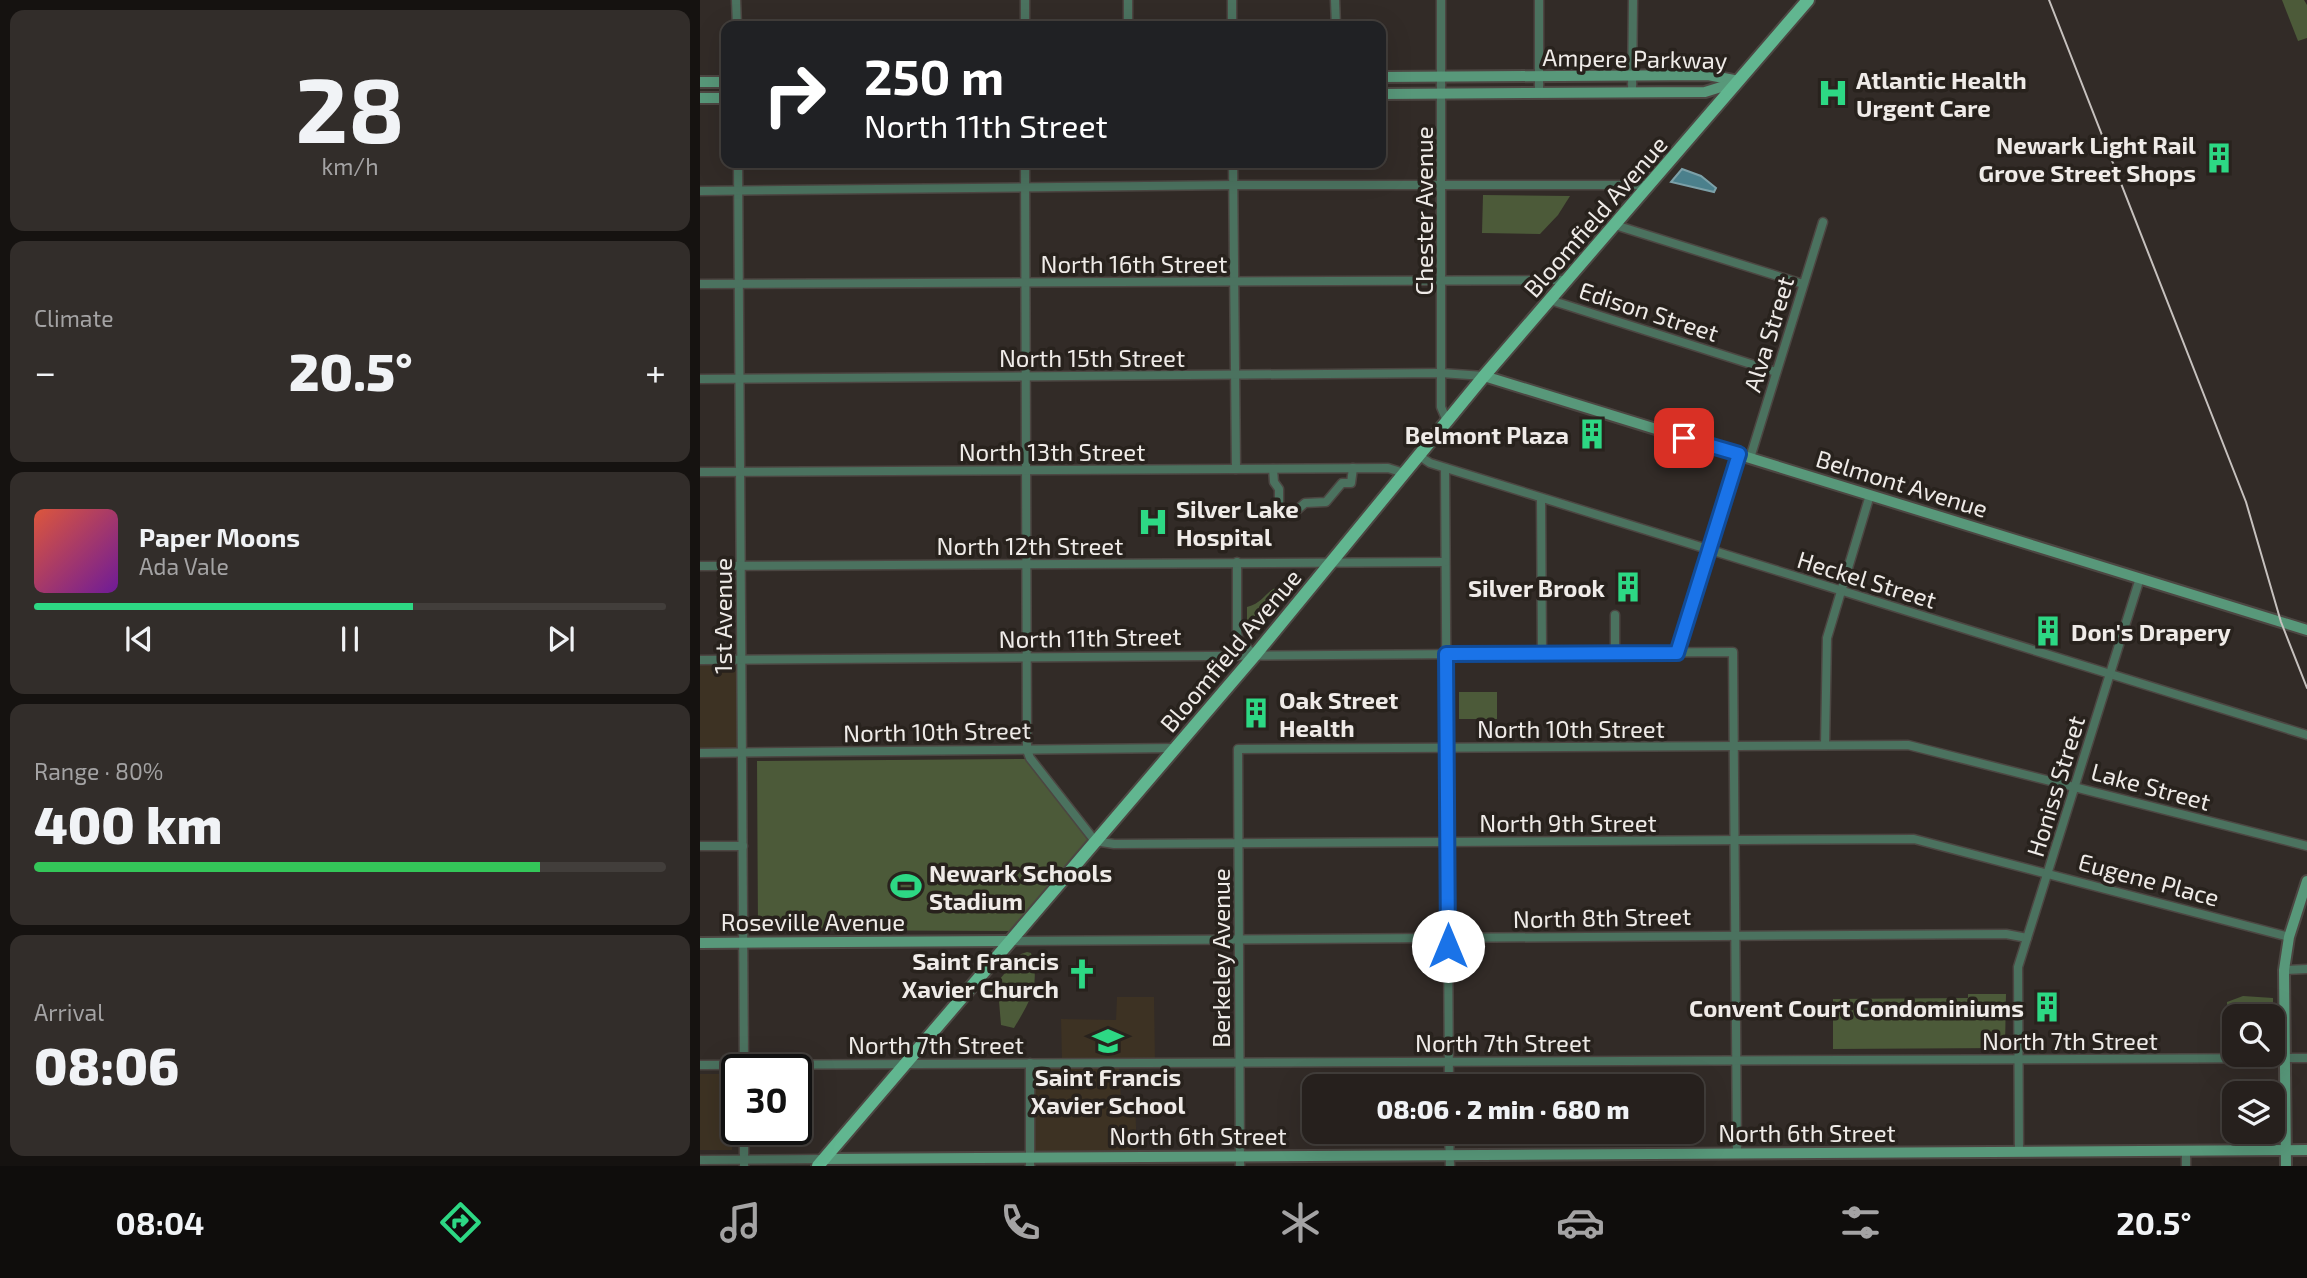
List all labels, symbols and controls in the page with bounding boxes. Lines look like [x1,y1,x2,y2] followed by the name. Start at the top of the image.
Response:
[1542,42,1728,74] street label: Ampere Parkway
[864,46,1004,105] text: 250 m
[749,49,840,140] icon: right
[295,52,405,161] text: 28
[1856,65,2027,122] place label: Atlantic Health Urgent Care
[1816,76,1850,110] hospital icon: Atlantic Health Urgent Care
[864,106,1108,144] text: North 11th Street
[1409,126,1438,296] street label: Chester Avenue
[1517,130,1673,302] street label: Bloomfield Avenue
[1979,130,2196,187] place label: Newark Light Rail Grove Street Shops
[2202,141,2236,175] building icon: Newark Light Rail Grove Street Shops
[321,152,379,180] text: km/h
[1040,249,1228,278] street label: North 16th Street
[1737,273,1799,395] street label: Alva Street
[1576,275,1722,347] street label: Edison Street
[34,304,114,332] text: Climate
[289,339,413,401] text: 20.5°
[999,343,1185,372] street label: North 15th Street
[34,348,56,394] text: −
[645,348,666,394] text: +
[1654,408,1714,468] pin
[1575,417,1609,451] building icon: Belmont Plaza
[1665,419,1703,457] icon: arrive
[1405,420,1569,449] place label: Belmont Plaza
[959,437,1145,466] street label: North 13th Street
[1813,443,1991,523] street label: Belmont Avenue
[1176,494,1299,551] place label: Silver Lake Hospital
[1136,505,1170,539] hospital icon: Silver Lake Hospital
[139,521,300,552] text: Paper Moons
[937,531,1123,560] street label: North 12th Street
[1794,544,1940,614] street label: Heckel Street
[139,552,229,580] text: Ada Vale
[708,558,737,674] street label: 1st Avenue
[1153,563,1307,737] street label: Bloomfield Avenue
[1611,570,1645,604] building icon: Silver Brook
[1468,573,1606,602] place label: Silver Brook
[2031,614,2065,648] building icon: Don's Drapery
[2071,617,2231,646] place label: Don's Drapery
[120,620,158,658] icon: previous
[331,620,369,658] icon: pause
[542,620,580,658] icon: next
[998,621,1182,653] street label: North 11th Street
[1279,685,1399,742] place label: Oak Street Health
[1239,696,1273,730] building icon: Oak Street Health
[2020,712,2090,860] street label: Honiss Street
[1477,714,1665,743] street label: North 10th Street
[843,715,1031,747] street label: North 10th Street
[2088,756,2214,816] street label: Lake Street
[34,757,163,785] text: Range · 80%
[34,792,222,854] text: 400 km
[1479,808,1657,837] street label: North 9th Street
[2076,846,2222,912] street label: Eugene Place
[929,858,1112,915] place label: Newark Schools Stadium
[1206,868,1235,1048] street label: Berkeley Avenue
[889,869,923,903] sports icon: Newark Schools Stadium
[1513,901,1691,933] street label: North 8th Street
[721,907,905,936] street label: Roseville Avenue
[1411,909,1485,983] position arrow
[902,946,1059,1003] place label: Saint Francis Xavier Church
[1065,957,1099,991] church icon: Saint Francis Xavier Church
[2030,990,2064,1024] building icon: Convent Court Condominiums
[1689,993,2024,1022] place label: Convent Court Condominiums
[34,998,104,1026] text: Arrival
[2222,1004,2285,1144] map controls
[2222,1004,2285,1067] button: search
[1091,1024,1125,1058] school or university icon: Saint Francis Xavier School
[1982,1026,2158,1055] street label: North 7th Street
[1415,1028,1591,1057] street label: North 7th Street
[848,1030,1024,1059] street label: North 7th Street
[34,1033,179,1095] text: 08:06
[721,1054,812,1145] speed limit sign: 30
[1031,1062,1185,1119] place label: Saint Francis Xavier School
[2222,1081,2285,1144] button: layers
[1377,1093,1629,1124] text: 08:06 · 2 min · 680 m
[1718,1118,1896,1147] street label: North 6th Street
[1109,1121,1287,1150] street label: North 6th Street
[436,1198,485,1247] icon: directions
[716,1198,765,1247] icon: music
[996,1198,1045,1247] icon: phone
[1276,1198,1325,1247] icon: climate
[1556,1198,1605,1247] icon: car
[1836,1198,1885,1247] icon: filters
[116,1203,204,1241] text: 08:04
[2116,1203,2191,1241] text: 20.5°

